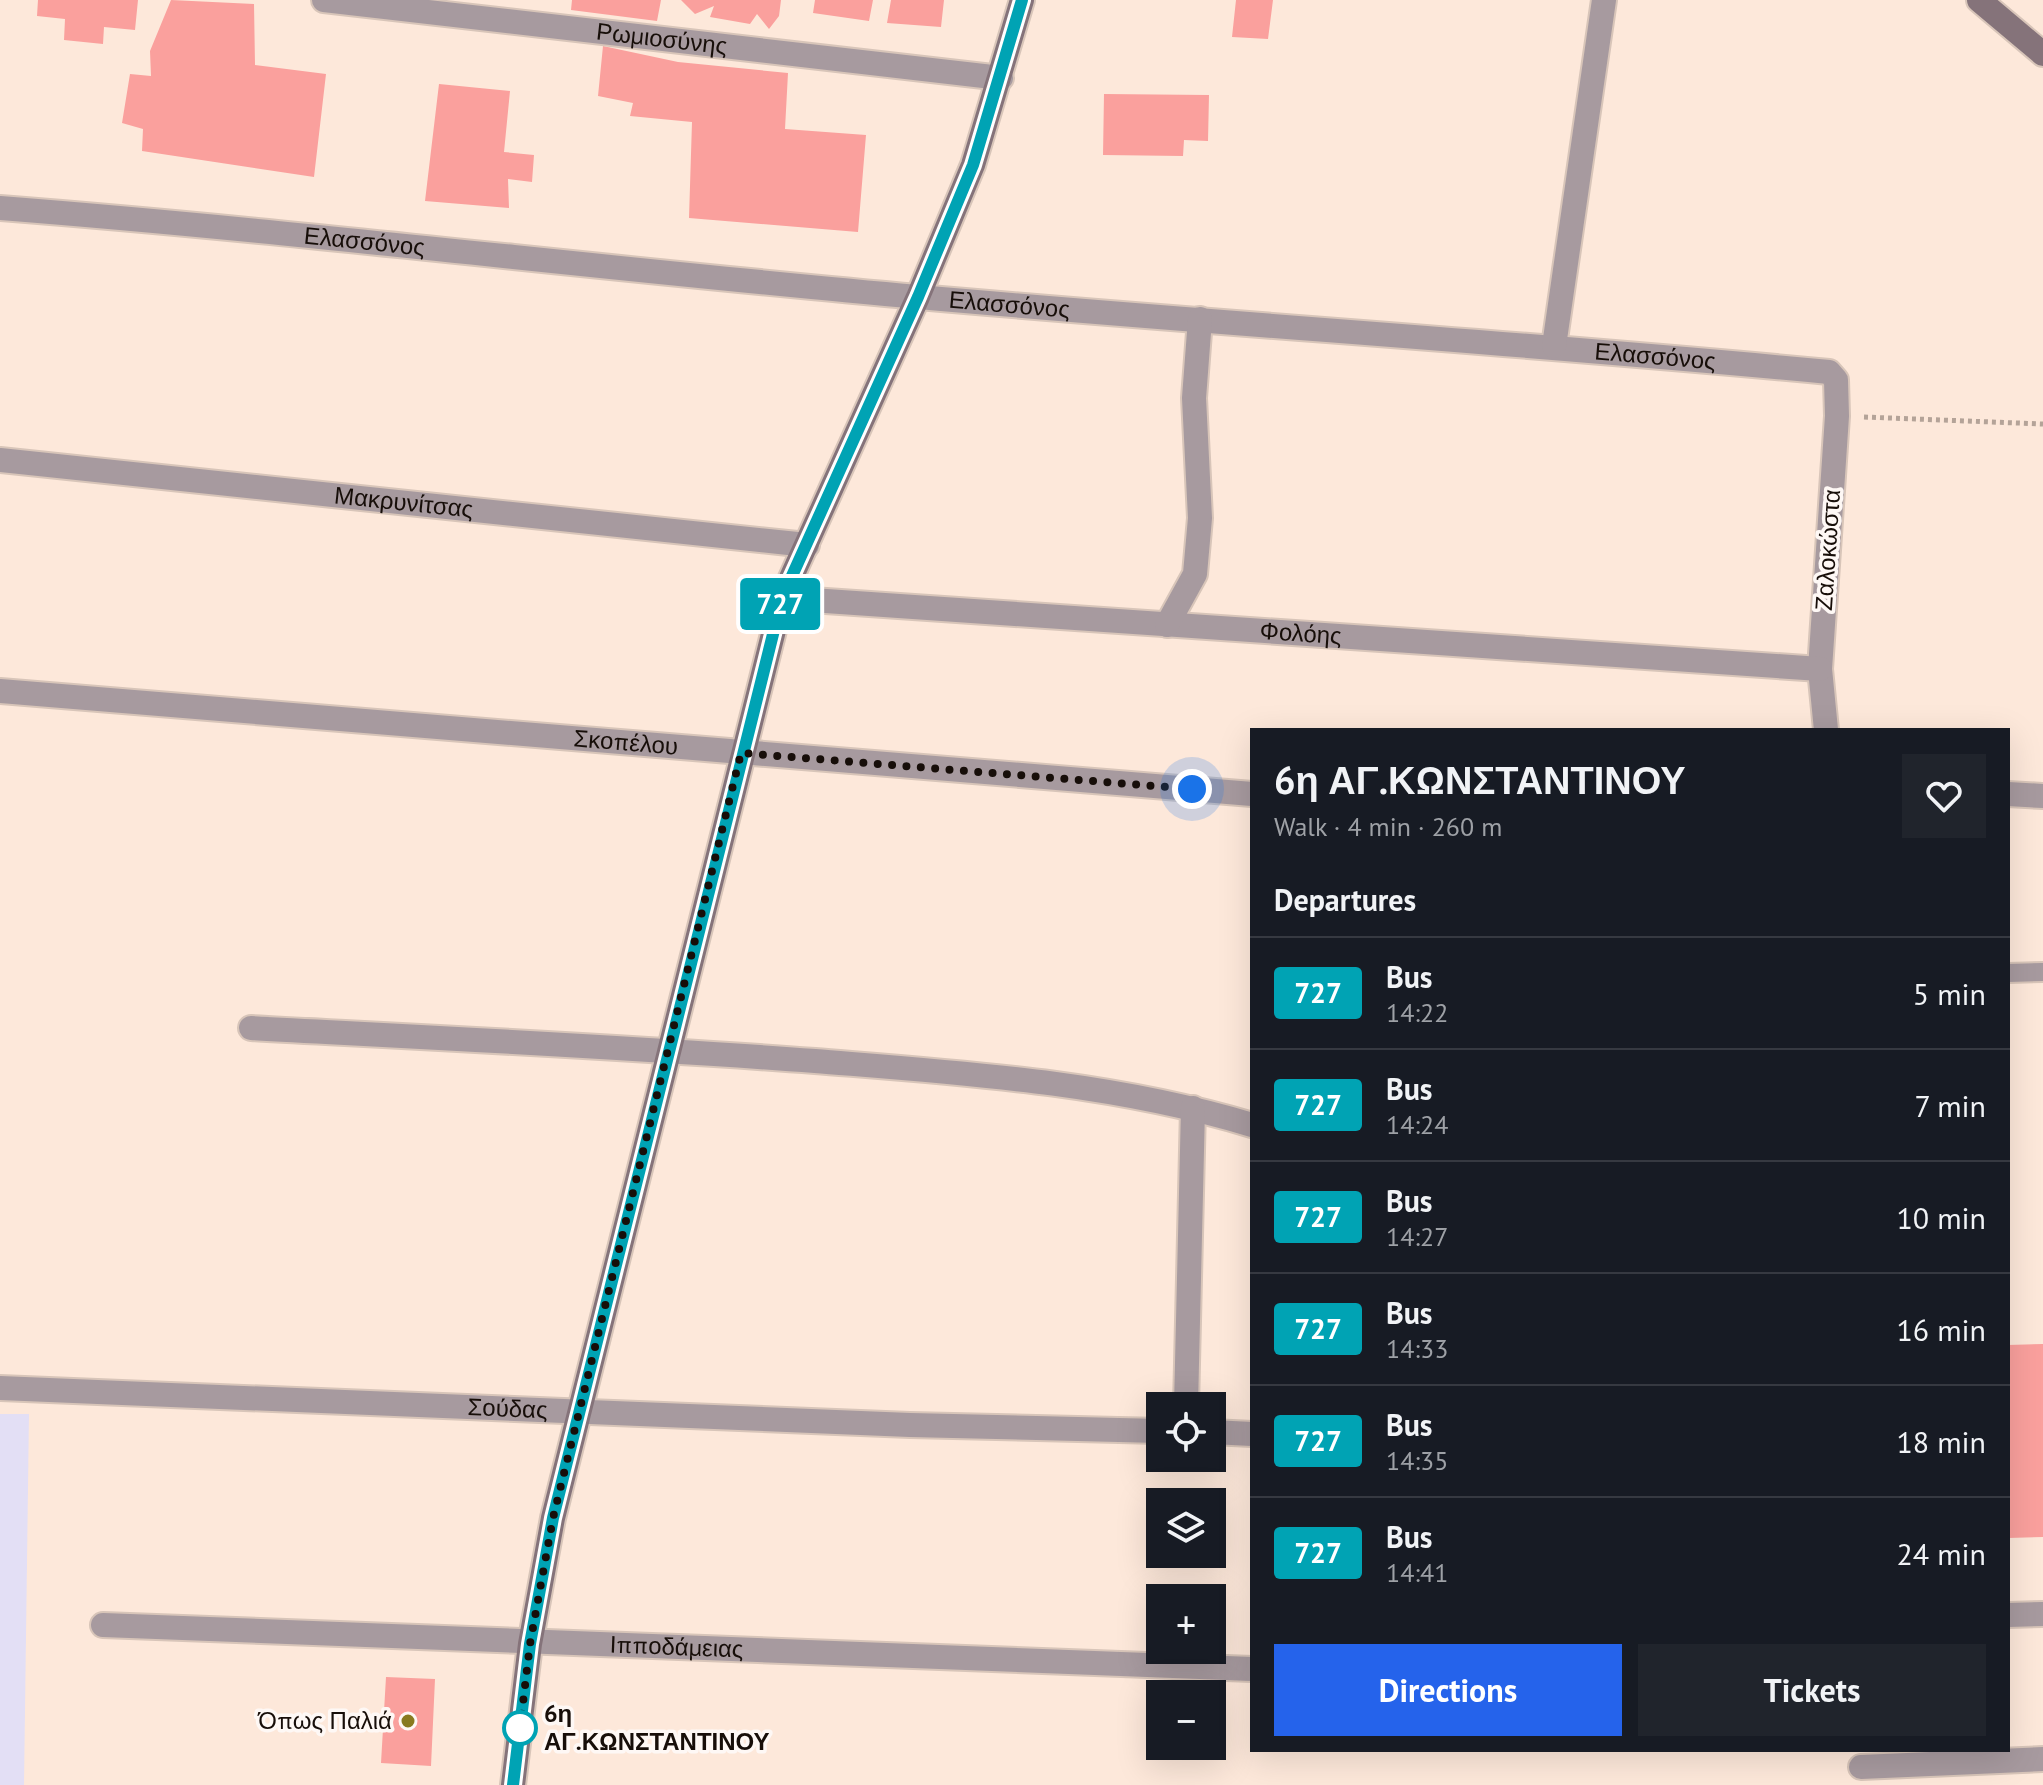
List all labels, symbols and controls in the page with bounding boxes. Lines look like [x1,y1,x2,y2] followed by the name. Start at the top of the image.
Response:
[595,15,729,61] street label: Ρωμιοσύνης
[303,220,426,263] street label: Ελασσόνος
[948,284,1071,325] street label: Ελασσόνος
[1594,335,1717,377] street label: Ελασσόνος
[333,479,475,525] street label: Μακρυνίτσας
[1808,488,1847,612] street label: Ζαλοκώστα
[734,578,826,630] line badge: 727
[756,585,804,622] text: 727
[1259,615,1343,651] street label: Φολόης
[572,722,679,762] street label: Σκοπέλου
[1902,754,1986,838] button: heart
[1274,755,1686,804] text: 6η ΑΓ.ΚΩΝΣΤΑΝΤΙΝΟΥ
[1172,769,1212,809] your location
[1274,810,1502,843] text: Walk · 4 min · 260 m
[1274,880,1416,919] text: Departures
[1386,957,1433,996] text: Bus
[1294,974,1342,1011] text: 727
[1913,974,1986,1013] text: 5 min
[1386,996,1448,1029] text: 14:22
[1386,1069,1433,1108] text: Bus
[1294,1086,1342,1123] text: 727
[1914,1086,1986,1125] text: 7 min
[1386,1108,1448,1141] text: 14:24
[1386,1181,1433,1220] text: Bus
[1294,1198,1342,1235] text: 727
[1896,1198,1986,1237] text: 10 min
[1386,1220,1448,1253] text: 14:27
[1386,1293,1433,1332] text: Bus
[1294,1310,1342,1347] text: 727
[1896,1310,1986,1349] text: 16 min
[1386,1332,1448,1365] text: 14:33
[467,1391,548,1425] street label: Σούδας
[1146,1392,1226,1760] map controls
[1146,1392,1226,1472] button: locate
[1386,1405,1433,1444] text: Bus
[1294,1422,1342,1459] text: 727
[1896,1422,1986,1461] text: 18 min
[1386,1444,1448,1477] text: 14:35
[1146,1488,1226,1568] button: layers
[1386,1517,1433,1556] text: Bus
[1294,1534,1342,1571] text: 727
[1896,1534,1986,1573] text: 24 min
[1386,1556,1448,1589] text: 14:41
[1146,1584,1226,1664] button: +
[609,1628,744,1665] street label: Ιπποδάμειας
[1274,1644,1622,1736] button: Directions
[1638,1644,1986,1736] button: Tickets
[1146,1680,1226,1760] button: −
[544,1698,770,1757] place label: 6η ΑΓ.ΚΩΝΣΤΑΝΤΙΝΟΥ
[257,1705,392,1736] place label: Όπως Παλιά
[503,1711,537,1745] marker: 6η ΑΓ.ΚΩΝΣΤΑΝΤΙΝΟΥ
[399,1712,417,1730] marker: Όπως Παλιά

